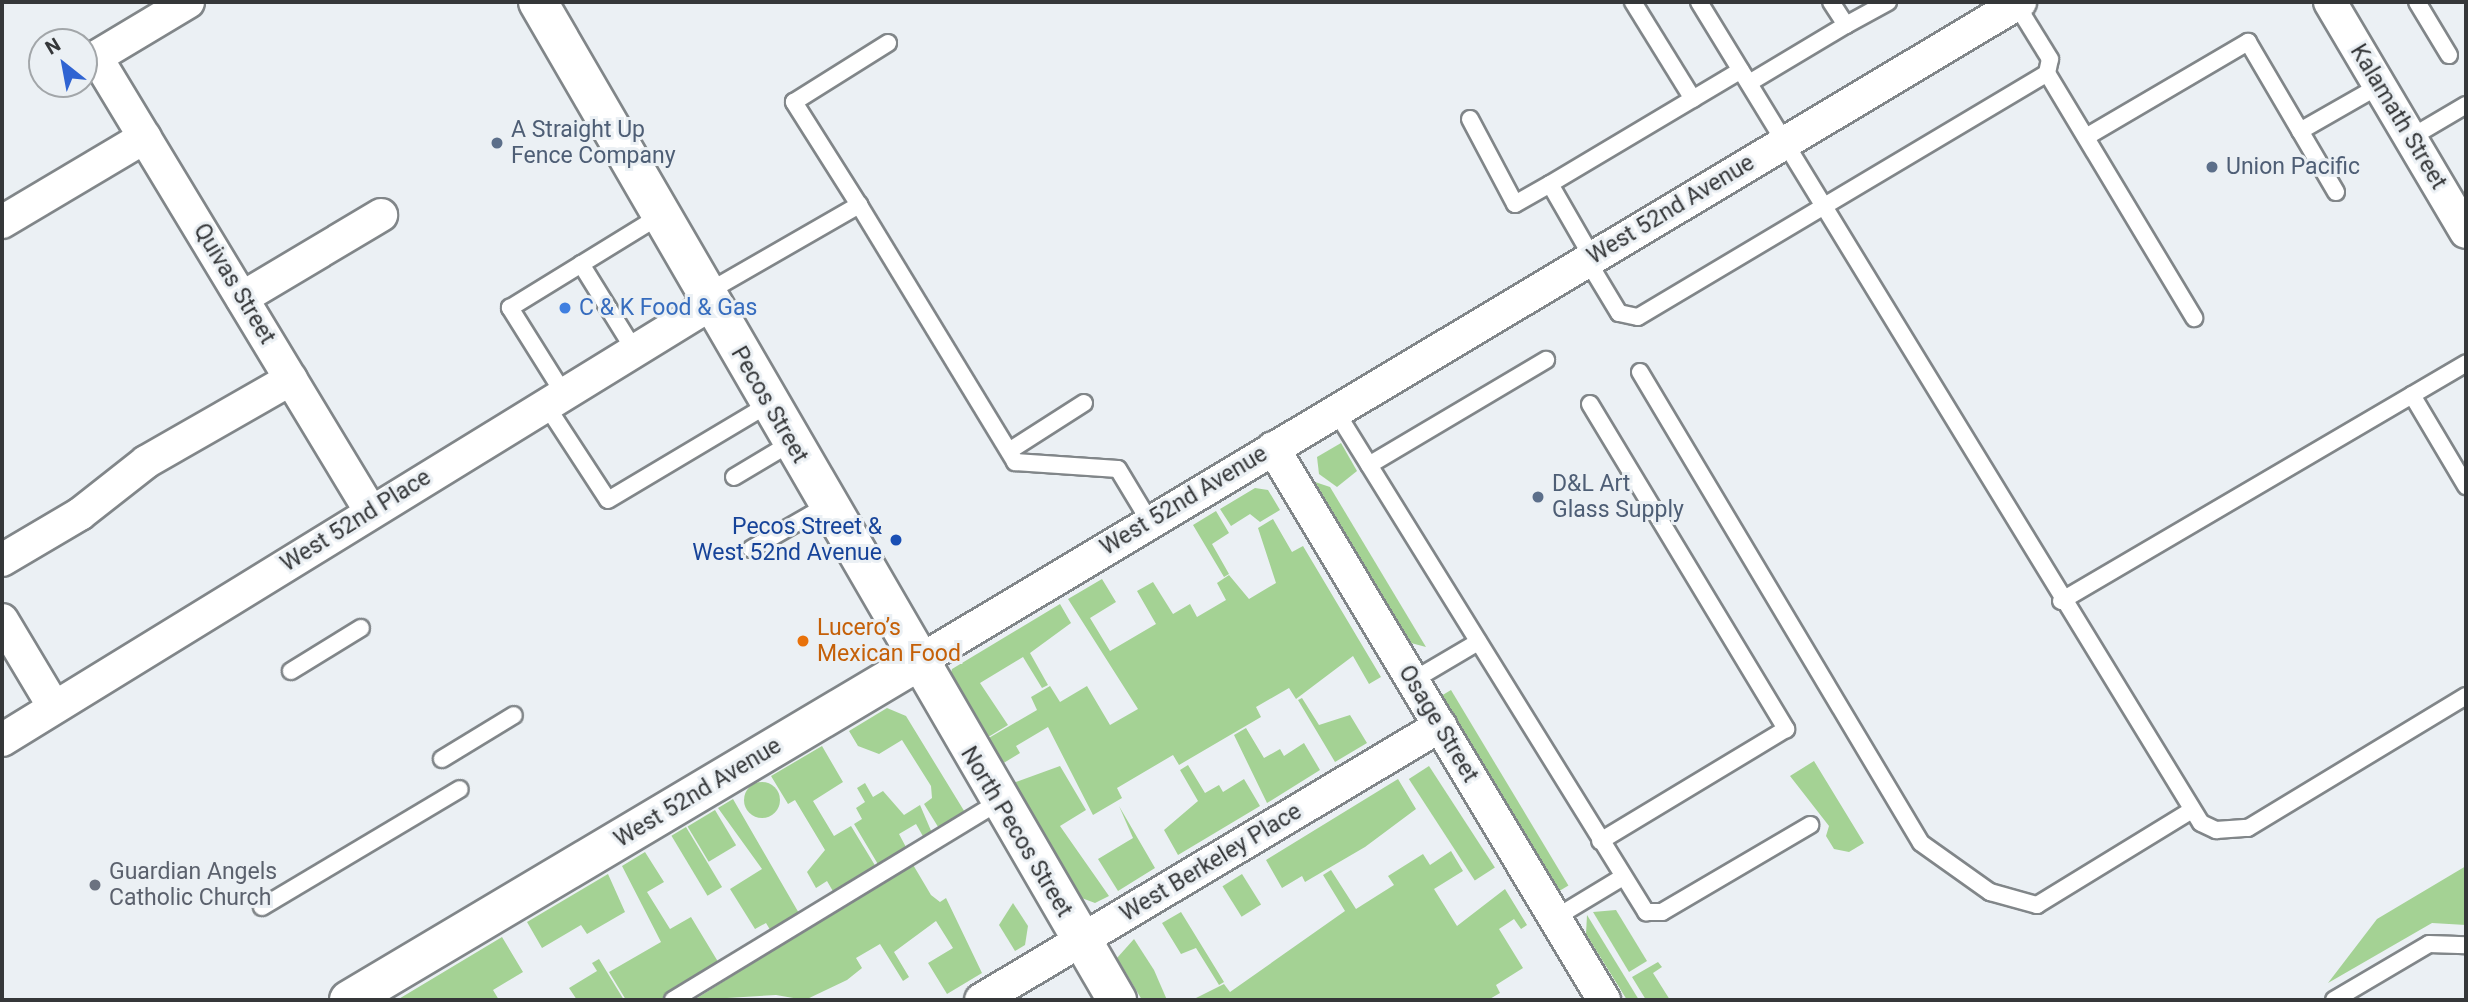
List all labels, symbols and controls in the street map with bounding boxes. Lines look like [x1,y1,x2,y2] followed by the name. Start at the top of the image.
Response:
[28,28,98,98] north arrow
[41,33,65,60] text: N
[2344,39,2452,195] street label: Kalamath Street
[511,116,676,170] place label: A Straight Up Fence Company
[489,135,505,151] marker: A Straight Up Fence Company
[1583,149,1759,271] street label: West 52nd Avenue
[2226,153,2360,181] place label: Union Pacific
[2204,159,2220,175] marker: Union Pacific
[187,219,281,349] street label: Quivas Street
[579,294,757,322] place label: C & K Food & Gas
[557,300,573,316] marker: C & K Food & Gas
[725,342,813,468] street label: Pecos Street
[1096,440,1272,562] street label: West 52nd Avenue
[276,464,436,578] street label: West 52nd Place
[1552,470,1684,524] place label: D&L Art Glass Supply
[1530,489,1546,505] marker: D&L Art Glass Supply
[692,513,882,567] place label: Pecos Street & West 52nd Avenue
[888,532,904,548] marker: Pecos Street & West 52nd Avenue
[817,614,961,668] place label: Lucero’s Mexican Food
[795,633,811,649] marker: Lucero’s Mexican Food
[1392,660,1484,788] street label: Osage Street
[610,732,786,854] street label: West 52nd Avenue
[954,742,1078,922] street label: North Pecos Street
[1115,798,1307,928] street label: West Berkeley Place
[109,858,277,912] place label: Guardian Angels Catholic Church
[87,877,103,893] marker: Guardian Angels Catholic Church

